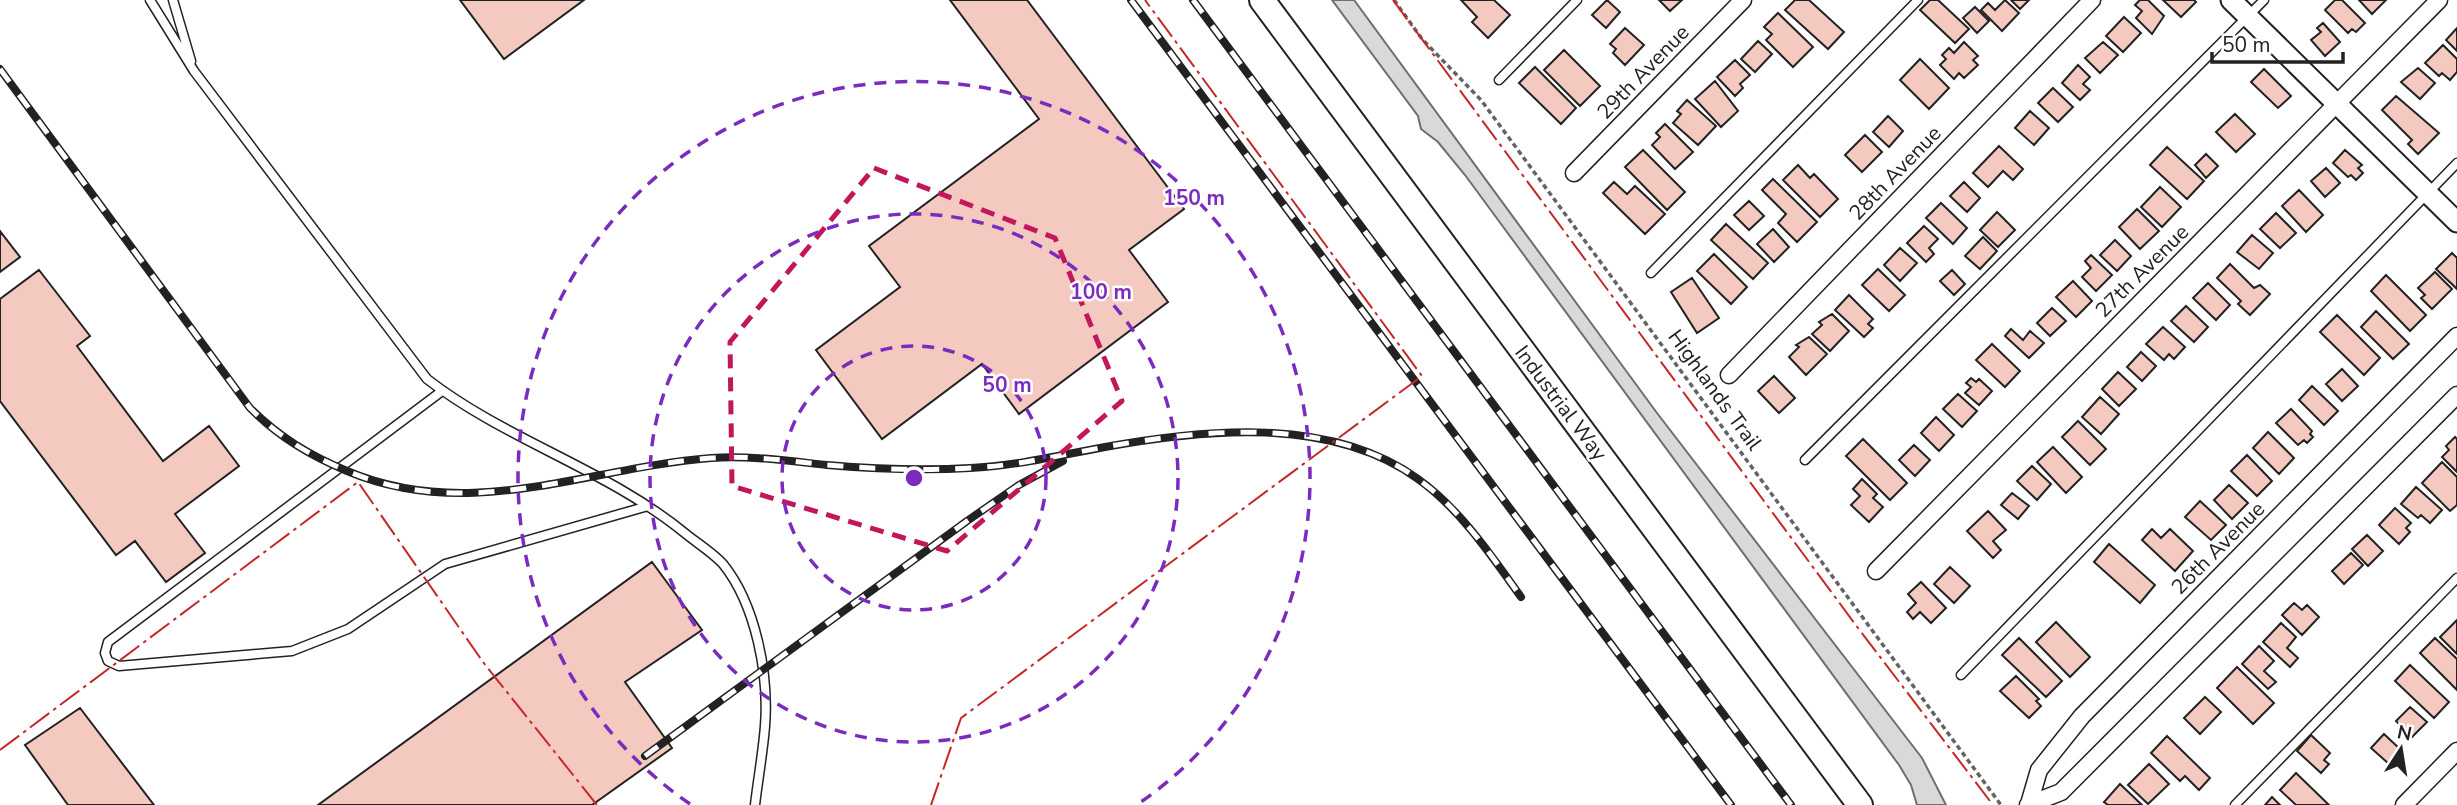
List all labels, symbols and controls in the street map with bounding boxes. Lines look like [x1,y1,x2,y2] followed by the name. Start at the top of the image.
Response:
[1591,19,1695,125] street label: 29th Avenue
[2212,21,2343,65] scale bar
[2222,31,2271,59] text: 50 m
[1843,120,1947,226] street label: 28th Avenue
[1163,184,1225,212] text: 150 m
[2089,218,2195,324] street label: 27th Avenue
[1070,278,1132,306] text: 100 m
[1662,324,1769,457] street label: Highlands Trail
[1508,340,1614,467] street label: Industrial Way
[982,371,1032,399] text: 50 m
[902,466,926,490] centre of rings
[2165,495,2271,601] street label: 26th Avenue
[2366,714,2436,784] north arrow
[2395,719,2414,748] text: N

